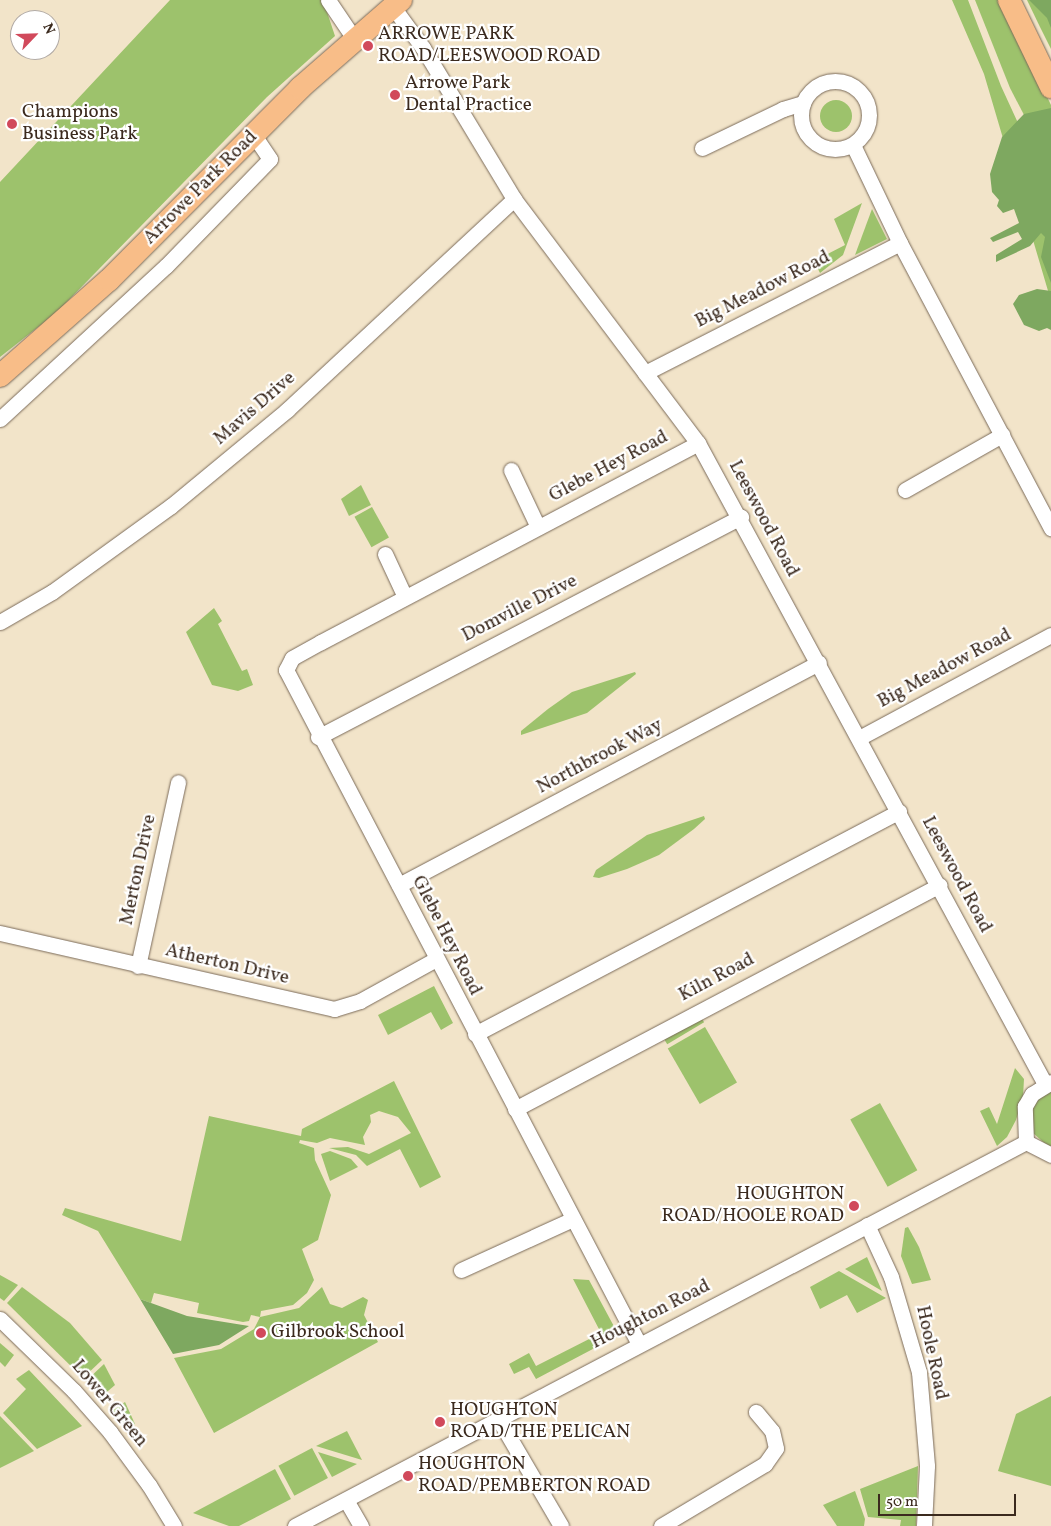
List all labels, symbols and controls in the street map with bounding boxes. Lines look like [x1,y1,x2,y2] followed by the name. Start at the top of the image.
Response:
[10,10,60,60] north arrow
[37,21,59,38] text: N
[378,24,600,68] place label: ARROWE PARK ROAD/LEESWOOD ROAD
[362,40,374,52] marker: ARROWE PARK ROAD/LEESWOOD ROAD
[405,73,532,117] place label: Arrowe Park Dental Practice
[389,89,401,101] marker: Arrowe Park Dental Practice
[22,102,138,146] place label: Champions Business Park
[6,118,18,130] marker: Champions Business Park
[139,126,263,250] street label: Arrowe Park Road
[691,246,835,334] street label: Big Meadow Road
[210,367,300,451] street label: Mavis Drive
[545,426,673,508] street label: Glebe Hey Road
[723,457,803,581] street label: Leeswood Road
[459,570,581,648] street label: Domville Drive
[874,624,1016,714] street label: Big Meadow Road
[533,714,667,800] street label: Northbrook Way
[116,813,162,927] street label: Merton Drive
[916,813,996,937] street label: Leeswood Road
[406,872,486,1000] street label: Glebe Hey Road
[163,940,291,990] street label: Atherton Drive
[675,949,759,1007] street label: Kiln Road
[662,1184,844,1228] place label: HOUGHTON ROAD/HOOLE ROAD
[848,1200,860,1212] marker: HOUGHTON ROAD/HOOLE ROAD
[588,1275,714,1355] street label: Houghton Road
[910,1304,952,1402] street label: Hoole Road
[271,1322,404,1344] place label: Gilbrook School
[255,1327,267,1339] marker: Gilbrook School
[66,1356,152,1452] street label: Lower Green
[450,1400,630,1444] place label: HOUGHTON ROAD/THE PELICAN
[434,1416,446,1428] marker: HOUGHTON ROAD/THE PELICAN
[418,1454,650,1498] place label: HOUGHTON ROAD/PEMBERTON ROAD
[402,1470,414,1482] marker: HOUGHTON ROAD/PEMBERTON ROAD
[881,1484,1018,1516] scale bar
[886,1492,918,1513] text: 50 m

